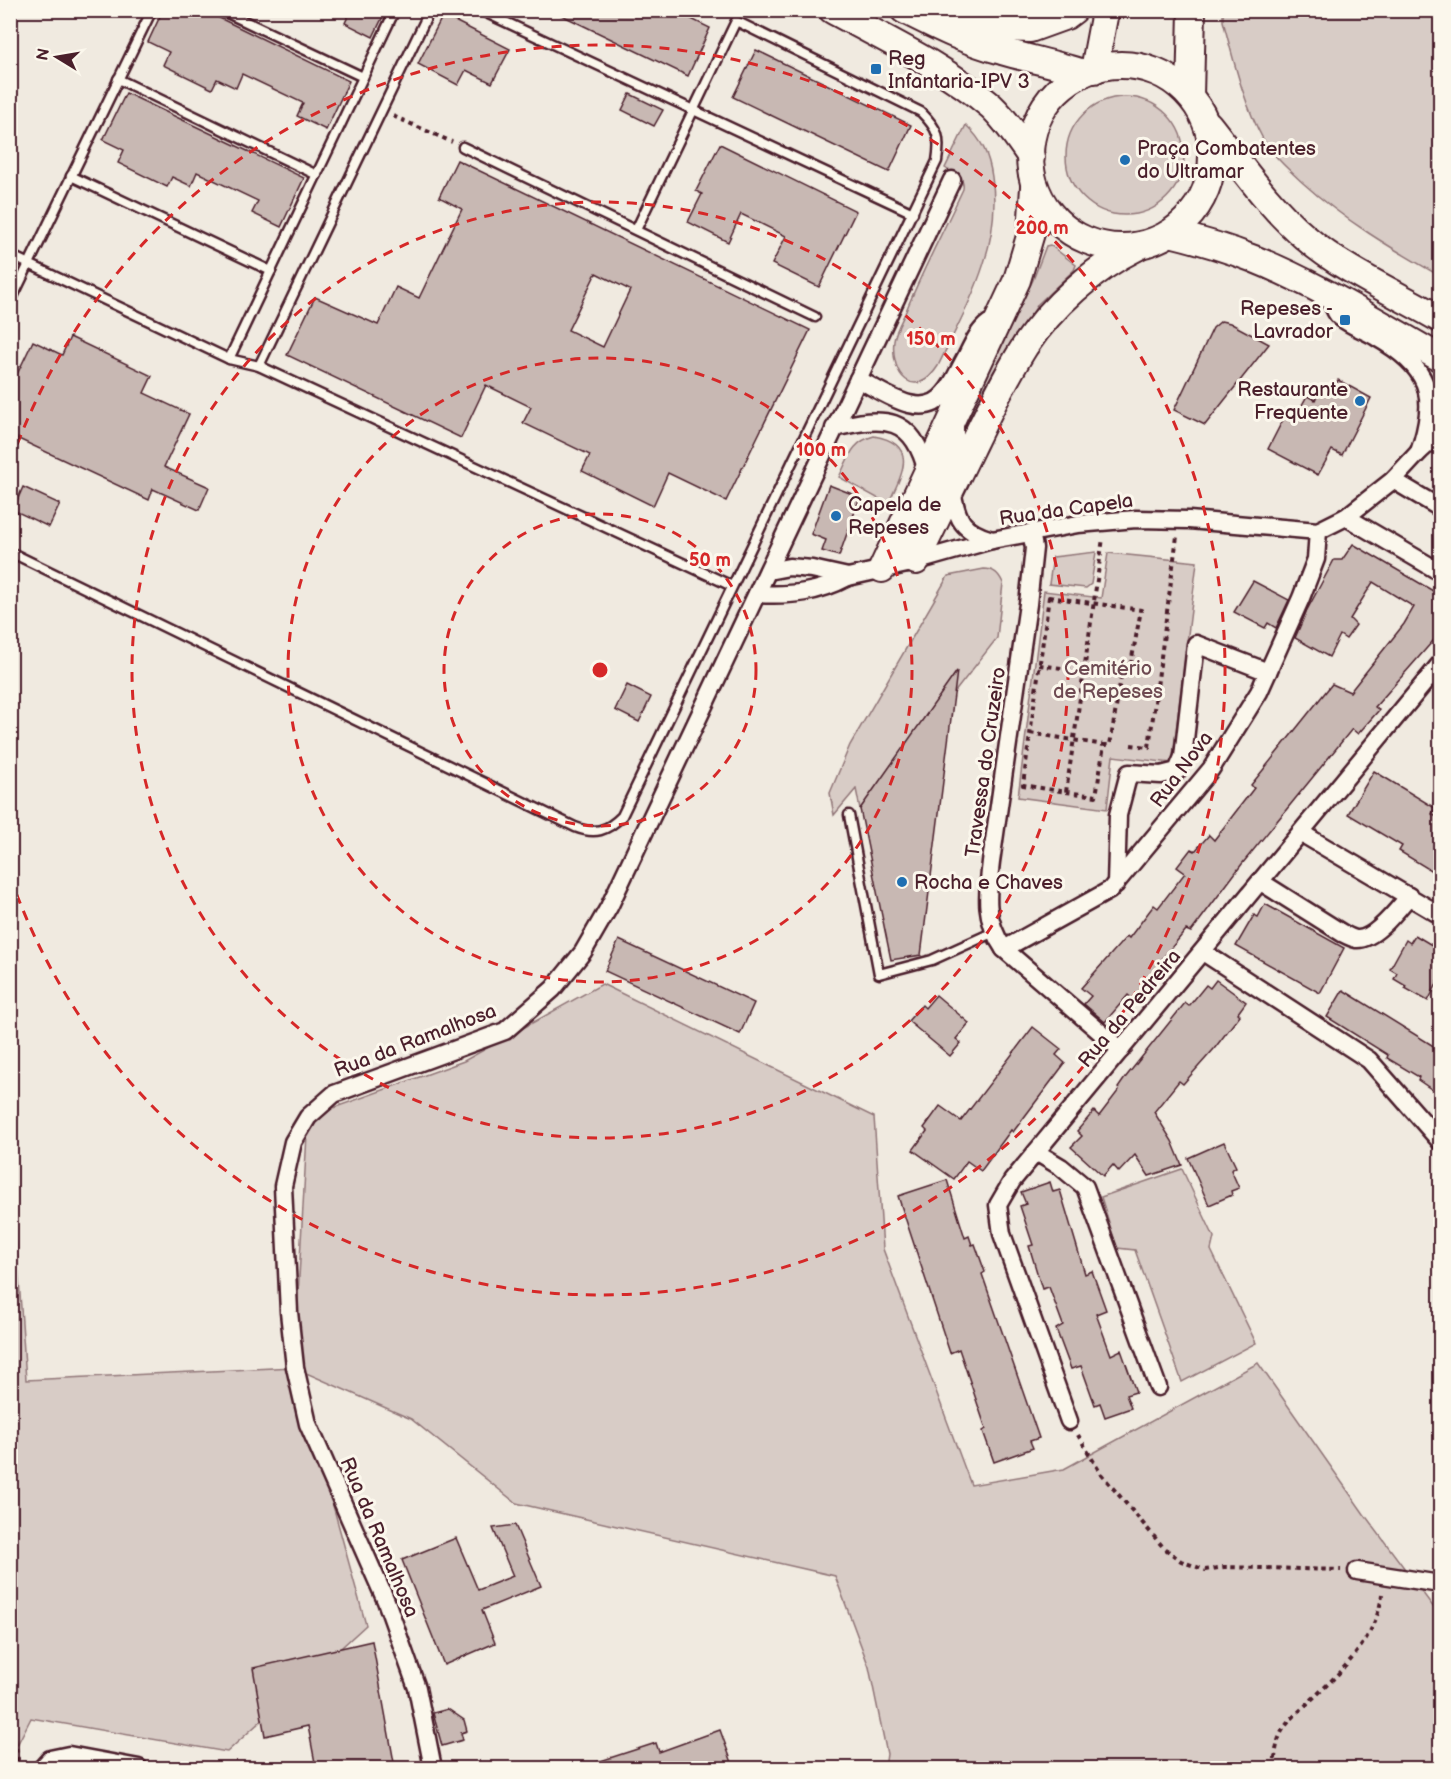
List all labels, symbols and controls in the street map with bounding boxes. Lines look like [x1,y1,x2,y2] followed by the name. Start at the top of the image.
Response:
[27,27,87,87] north arrow
[33,47,54,62] text: N
[888,47,1030,94] place label: Reg Infantaria-IPV 3
[869,62,883,76] marker: Reg Infantaria-IPV 3
[1137,137,1316,184] place label: Praça Combatentes do Ultramar
[1118,153,1132,167] marker: Praça Combatentes do Ultramar
[1015,218,1069,239] text: 200 m
[1240,297,1334,344] place label: Repeses - Lavrador
[1338,313,1352,327] marker: Repeses - Lavrador
[906,329,956,350] text: 150 m
[1237,378,1348,425] place label: Restaurante Frequente
[1353,394,1367,408] marker: Restaurante Frequente
[796,440,846,461] text: 100 m
[998,489,1135,531] street label: Rua da Capela
[848,493,941,540] place label: Capela de Repeses
[829,509,843,523] marker: Capela de Repeses
[689,550,731,571] text: 50 m
[1053,657,1163,704] park label: Cemitério de Repeses
[590,660,610,680] centre of rings
[961,666,1011,859] street label: Travessa do Cruzeiro
[1145,727,1218,812] street label: Rua Nova
[914,871,1063,895] place label: Rocha e Chaves
[895,875,909,889] marker: Rocha e Chaves
[1073,945,1186,1073] street label: Rua da Pedreira
[331,999,500,1083] street label: Rua da Ramalhosa
[334,1454,424,1621] street label: Rua da Ramalhosa

